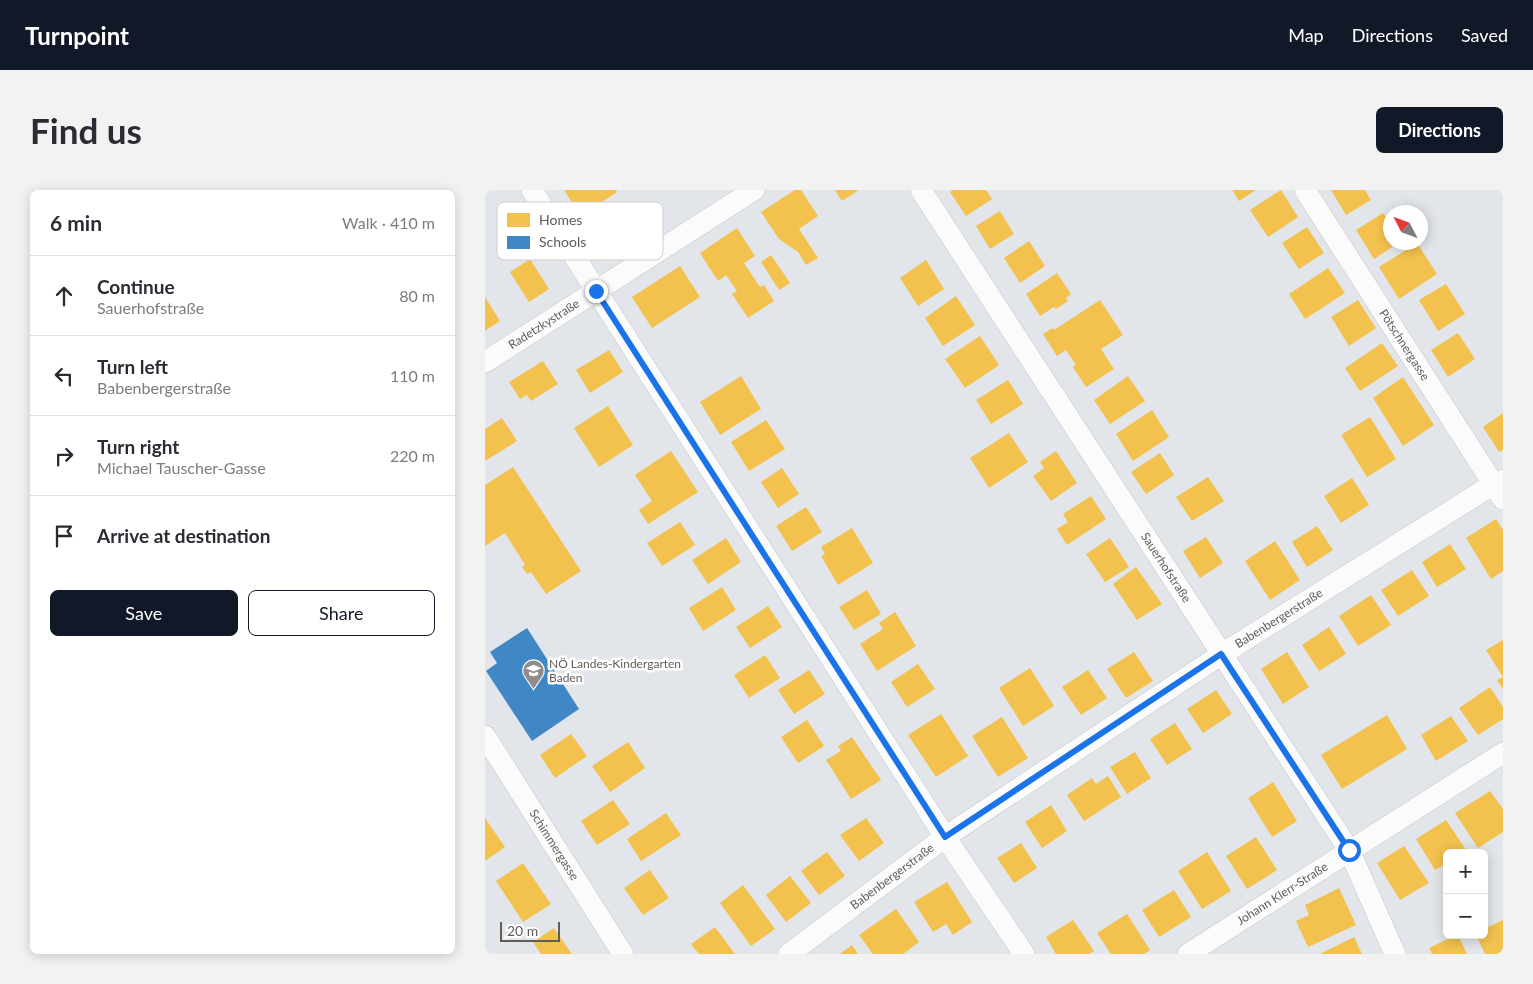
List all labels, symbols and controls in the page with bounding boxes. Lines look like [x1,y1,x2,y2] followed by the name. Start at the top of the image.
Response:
[25,21,129,50] text: Turnpoint
[1288,24,1324,46] text: Map
[1352,24,1433,46] text: Directions
[1461,24,1508,46] text: Saved
[1376,107,1503,153] button: Directions
[30,109,142,151] text: Find us
[497,202,663,260] legend
[1383,205,1428,250] north arrow
[50,210,102,235] text: 6 min
[539,211,582,228] text: Homes
[342,213,435,232] text: Walk · 410 m
[539,233,586,250] text: Schools
[97,275,175,298] text: Continue
[585,280,608,303] route end
[50,282,78,310] icon: ahead
[399,286,435,305] text: 80 m
[505,296,582,352] street label: Radetzkystraße
[97,298,204,317] text: Sauerhofstraße
[1376,306,1433,383] street label: Pötschnergasse
[97,355,168,378] text: Turn left
[50,362,78,390] icon: left
[390,366,435,385] text: 110 m
[97,378,231,397] text: Babenbergerstraße
[97,435,179,458] text: Turn right
[50,442,78,470] icon: right
[390,446,435,465] text: 220 m
[97,458,266,477] text: Michael Tauscher-Gasse
[50,522,78,550] icon: arrive
[97,524,270,547] text: Arrive at destination
[1138,529,1194,605] street label: Sauerhofstraße
[1232,585,1325,651] street label: Babenbergerstraße
[50,590,238,636] button: Save
[248,590,435,636] button: Share
[549,656,681,685] place label: NÖ Landes-Kindergarten Baden
[521,659,545,690] school or university icon: NÖ Landes-Kindergarten Baden
[526,806,582,883] street label: Schimmergasse
[1338,839,1361,862] route start
[847,840,937,912] street label: Babenbergerstraße
[1443,849,1488,939] map controls
[1443,849,1488,894] button: +
[1234,859,1330,928] street label: Johann Klerr-Straße
[1443,894,1488,939] button: −
[500,919,560,942] scale bar
[507,922,538,939] text: 20 m

